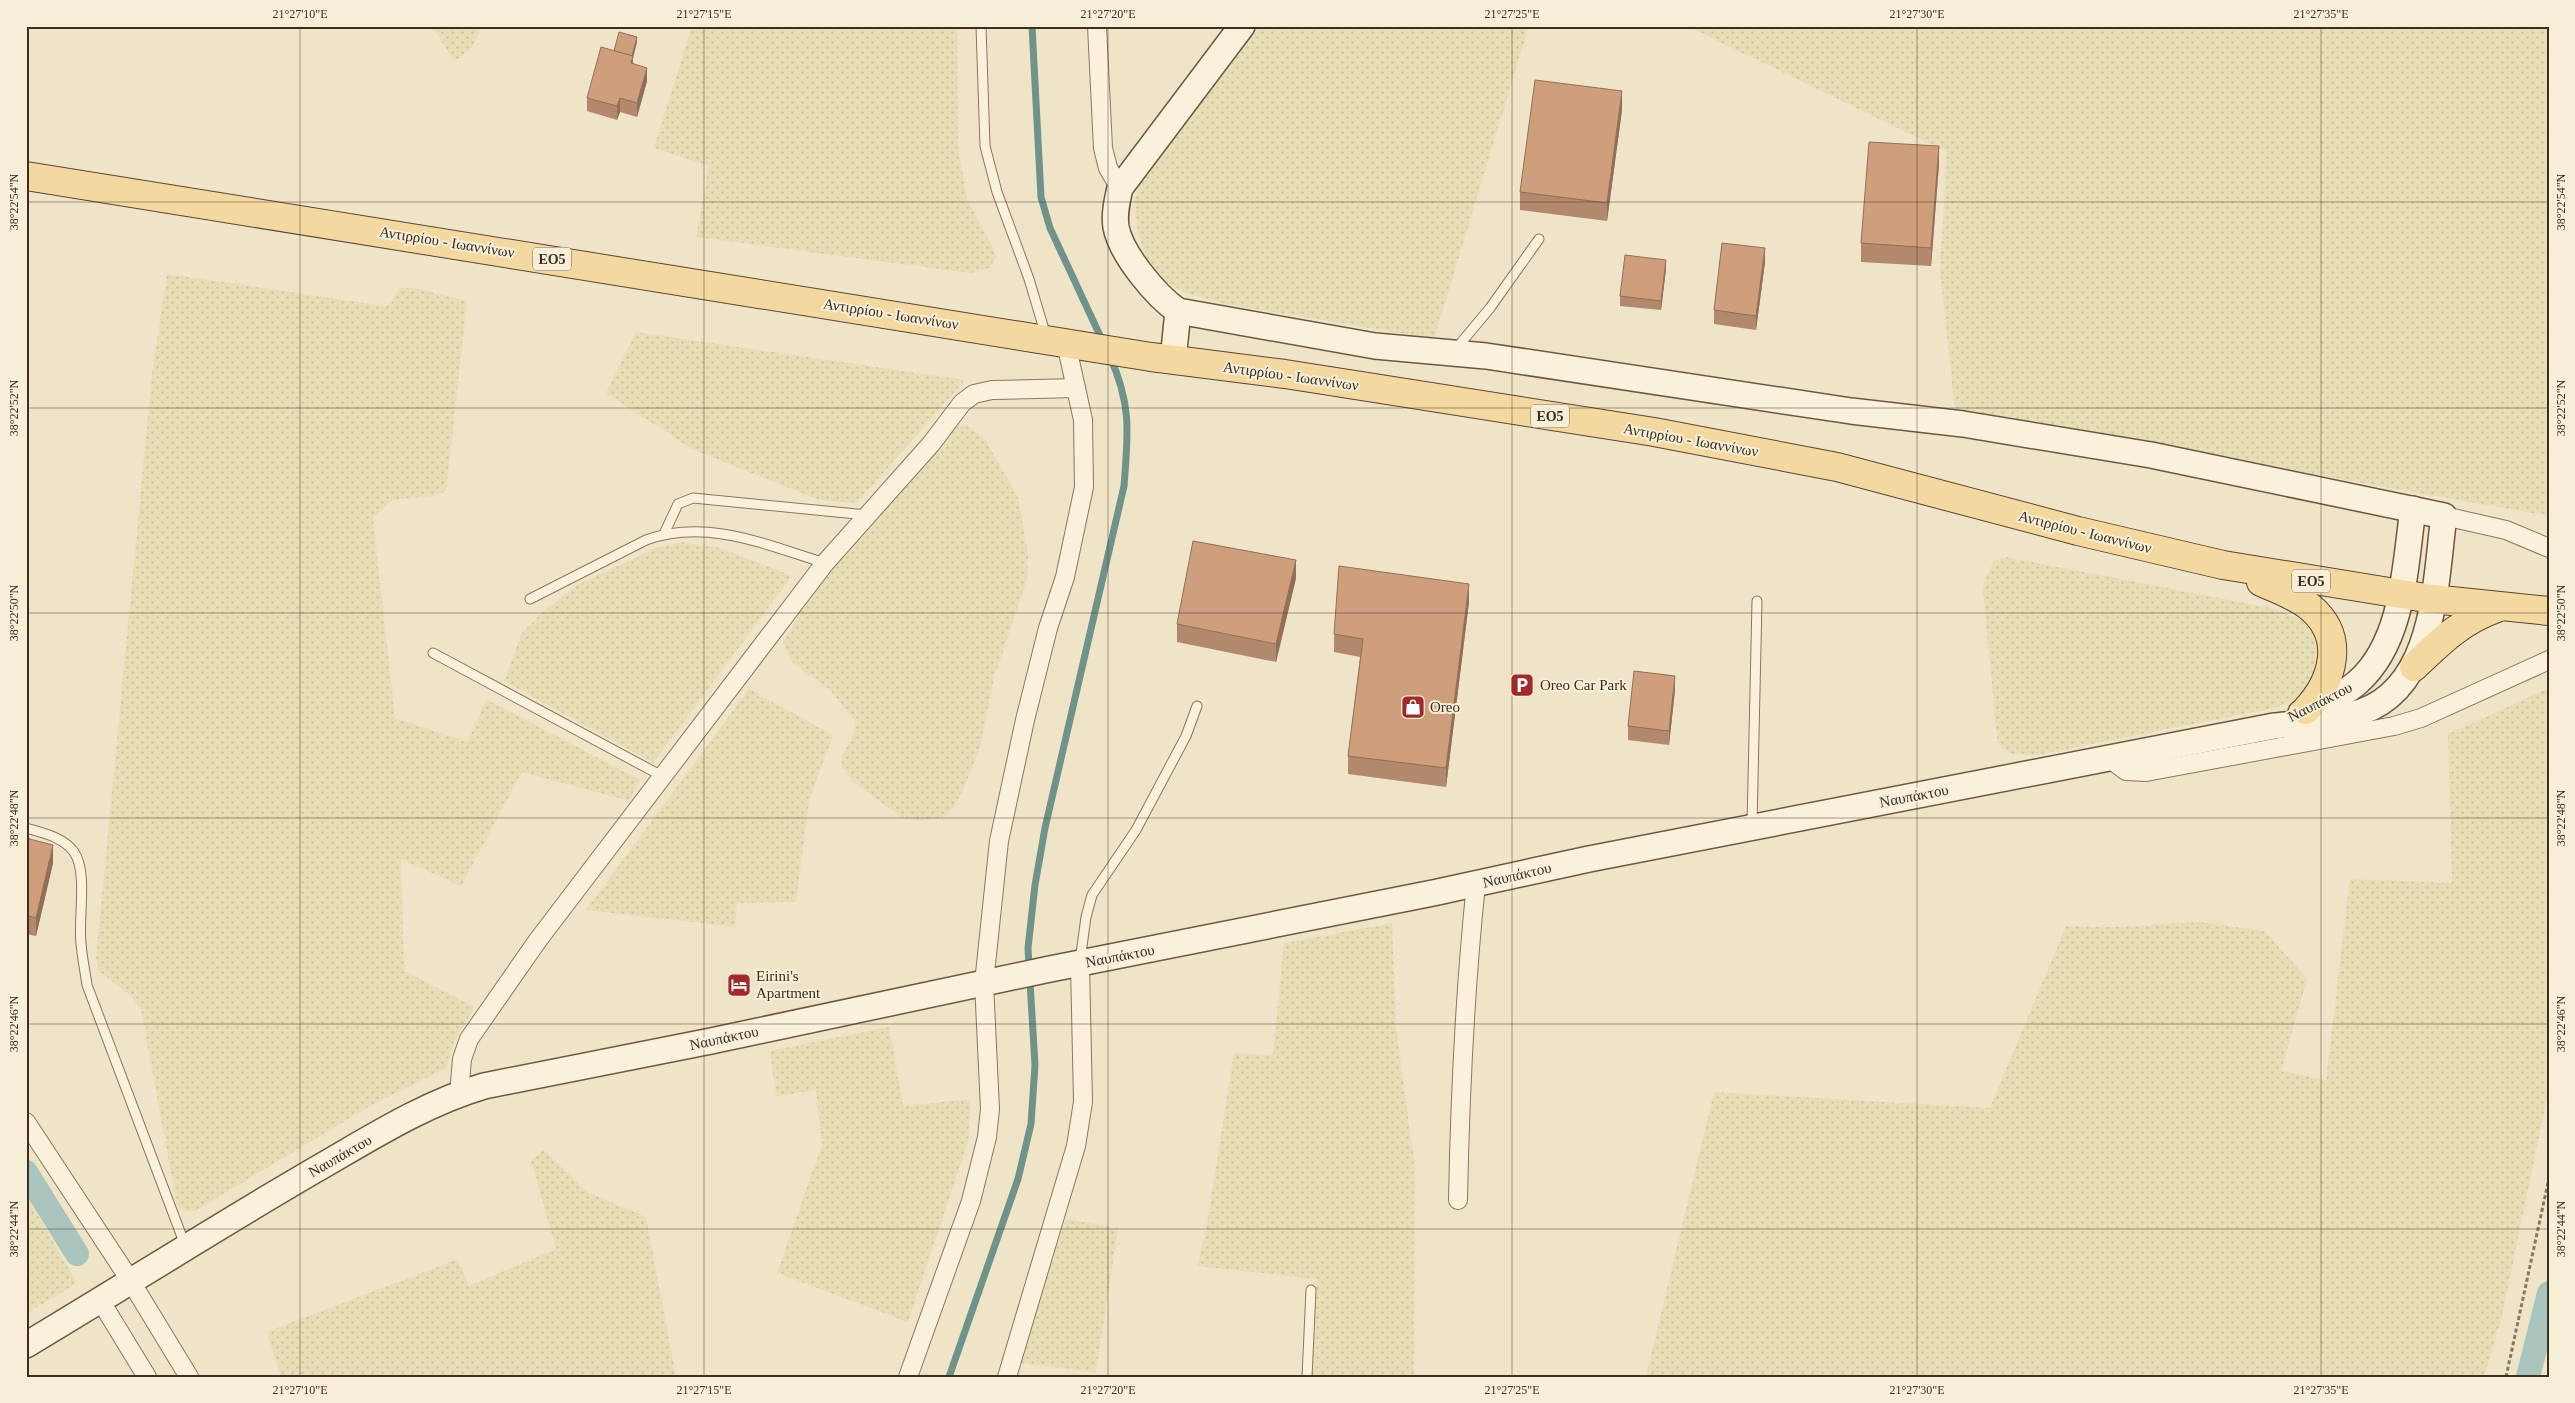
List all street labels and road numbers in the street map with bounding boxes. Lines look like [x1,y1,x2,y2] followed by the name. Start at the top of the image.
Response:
[378,223,516,261] street label: Αντιρρίου - Ιωαννίνων
[533,248,571,270] road number: ΕΟ5
[822,295,960,333] street label: Αντιρρίου - Ιωαννίνων
[1222,359,1360,393] street label: Αντιρρίου - Ιωαννίνων
[1531,404,1569,428] road number: ΕΟ5
[1622,420,1760,460] street label: Αντιρρίου - Ιωαννίνων
[2017,508,2153,556] street label: Αντιρρίου - Ιωαννίνων
[2292,570,2330,592] road number: ΕΟ5
[2285,679,2355,725] street label: Ναυπάκτου
[1878,781,1950,811] street label: Ναυπάκτου
[1481,859,1553,891] street label: Ναυπάκτου
[1084,941,1156,971] street label: Ναυπάκτου
[688,1023,760,1053] street label: Ναυπάκτου
[306,1132,374,1180] street label: Ναυπάκτου

